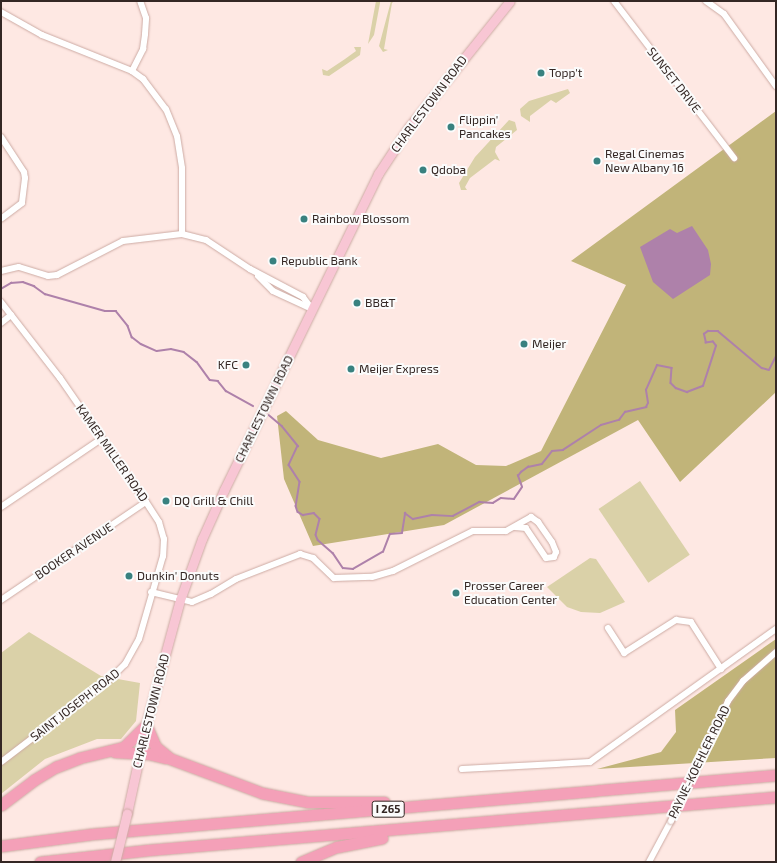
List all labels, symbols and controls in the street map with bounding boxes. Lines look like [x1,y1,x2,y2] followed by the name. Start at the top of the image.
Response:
[644,45,704,115] street label: SUNSET DRIVE
[388,53,470,155] street label: CHARLESTOWN ROAD
[549,66,582,80] place label: Topp't
[536,68,546,78] marker: Topp't
[459,113,511,141] place label: Flippin' Pancakes
[446,122,456,132] marker: Flippin' Pancakes
[605,147,685,175] place label: Regal Cinemas New Albany 16
[592,156,602,166] marker: Regal Cinemas New Albany 16
[431,163,466,177] place label: Qdoba
[418,165,428,175] marker: Qdoba
[312,212,409,226] place label: Rainbow Blossom
[299,214,309,224] marker: Rainbow Blossom
[281,254,358,268] place label: Republic Bank
[268,256,278,266] marker: Republic Bank
[365,296,395,310] place label: BB&T
[352,298,362,308] marker: BB&T
[532,337,566,351] place label: Meijer
[519,339,529,349] marker: Meijer
[232,353,296,465] street label: CHARLESTOWN ROAD
[218,358,238,372] place label: KFC
[241,360,251,370] marker: KFC
[359,362,439,376] place label: Meijer Express
[346,364,356,374] marker: Meijer Express
[73,402,151,504] street label: KAMER MILLER ROAD
[174,494,254,508] place label: DQ Grill & Chill
[161,496,171,506] marker: DQ Grill & Chill
[32,519,116,583] street label: BOOKER AVENUE
[137,569,219,583] place label: Dunkin' Donuts
[124,571,134,581] marker: Dunkin' Donuts
[464,579,557,607] place label: Prosser Career Education Center
[451,588,461,598] marker: Prosser Career Education Center
[130,652,172,770] street label: CHARLESTOWN ROAD
[27,666,123,744] street label: SAINT JOSEPH ROAD
[665,703,733,821] street label: PAYNE-KOEHLER ROAD
[371,800,405,818] road number: I 265

